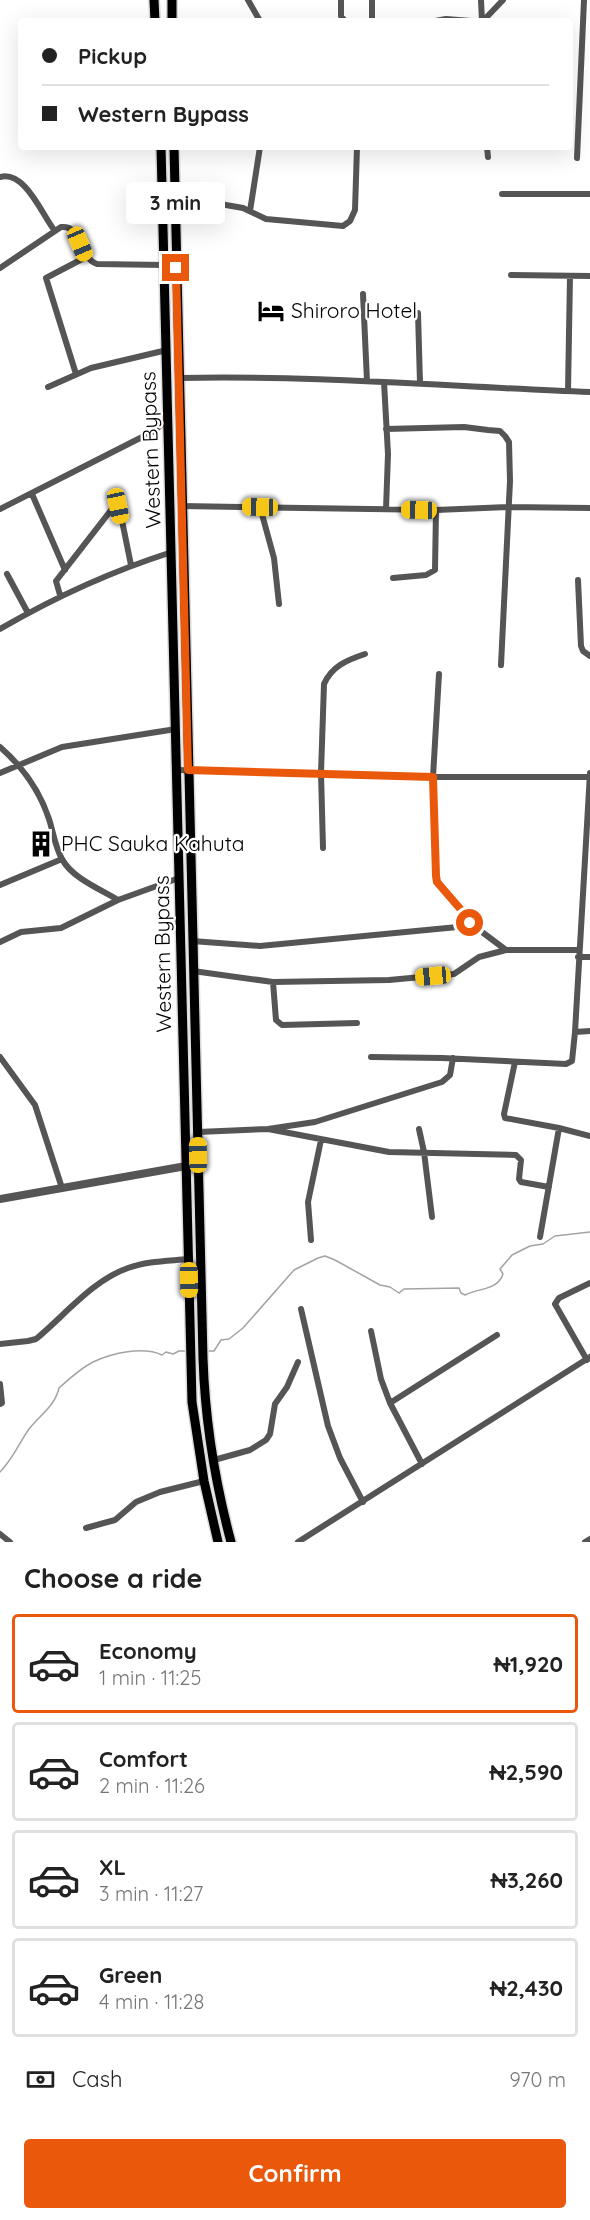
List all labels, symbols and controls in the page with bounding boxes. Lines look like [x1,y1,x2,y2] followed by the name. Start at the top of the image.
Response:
[78,42,147,70] text: Pickup
[78,100,249,128] text: Western Bypass
[126,181,225,223] callout: 3 min
[150,190,201,215] text: 3 min
[65,224,95,264] car
[162,254,189,281] route end
[256,296,286,326] hotel icon: Shiroro Hotel
[291,297,417,323] place label: Shiroro Hotel
[134,371,166,529] street label: Western Bypass
[105,487,131,525] car
[242,498,278,516] car
[401,501,437,519] car
[26,829,56,859] building icon: PHC Sauka Kahuta
[61,830,245,856] place label: PHC Sauka Kahuta
[148,875,176,1033] street label: Western Bypass
[456,909,483,936] route start
[414,965,452,987] car
[189,1137,207,1173] car
[180,1262,198,1298] car
[24,1561,202,1595] text: Choose a ride
[27,1637,81,1691] icon: car
[99,1637,197,1665] text: Economy
[494,1650,563,1678] text: ₦1,920
[99,1665,201,1690] text: 1 min · 11:25
[27,1745,81,1799] icon: car
[99,1745,188,1773] text: Comfort
[490,1758,563,1786] text: ₦2,590
[99,1773,205,1798] text: 2 min · 11:26
[27,1853,81,1907] icon: car
[99,1853,126,1881] text: XL
[491,1866,563,1894] text: ₦3,260
[99,1881,203,1906] text: 3 min · 11:27
[27,1961,81,2015] icon: car
[99,1961,162,1989] text: Green
[490,1974,563,2002] text: ₦2,430
[99,1989,204,2014] text: 4 min · 11:28
[24,2063,57,2096] icon: cash
[72,2065,123,2093] text: Cash
[510,2067,566,2092] text: 970 m
[24,2139,566,2208] button: Confirm

